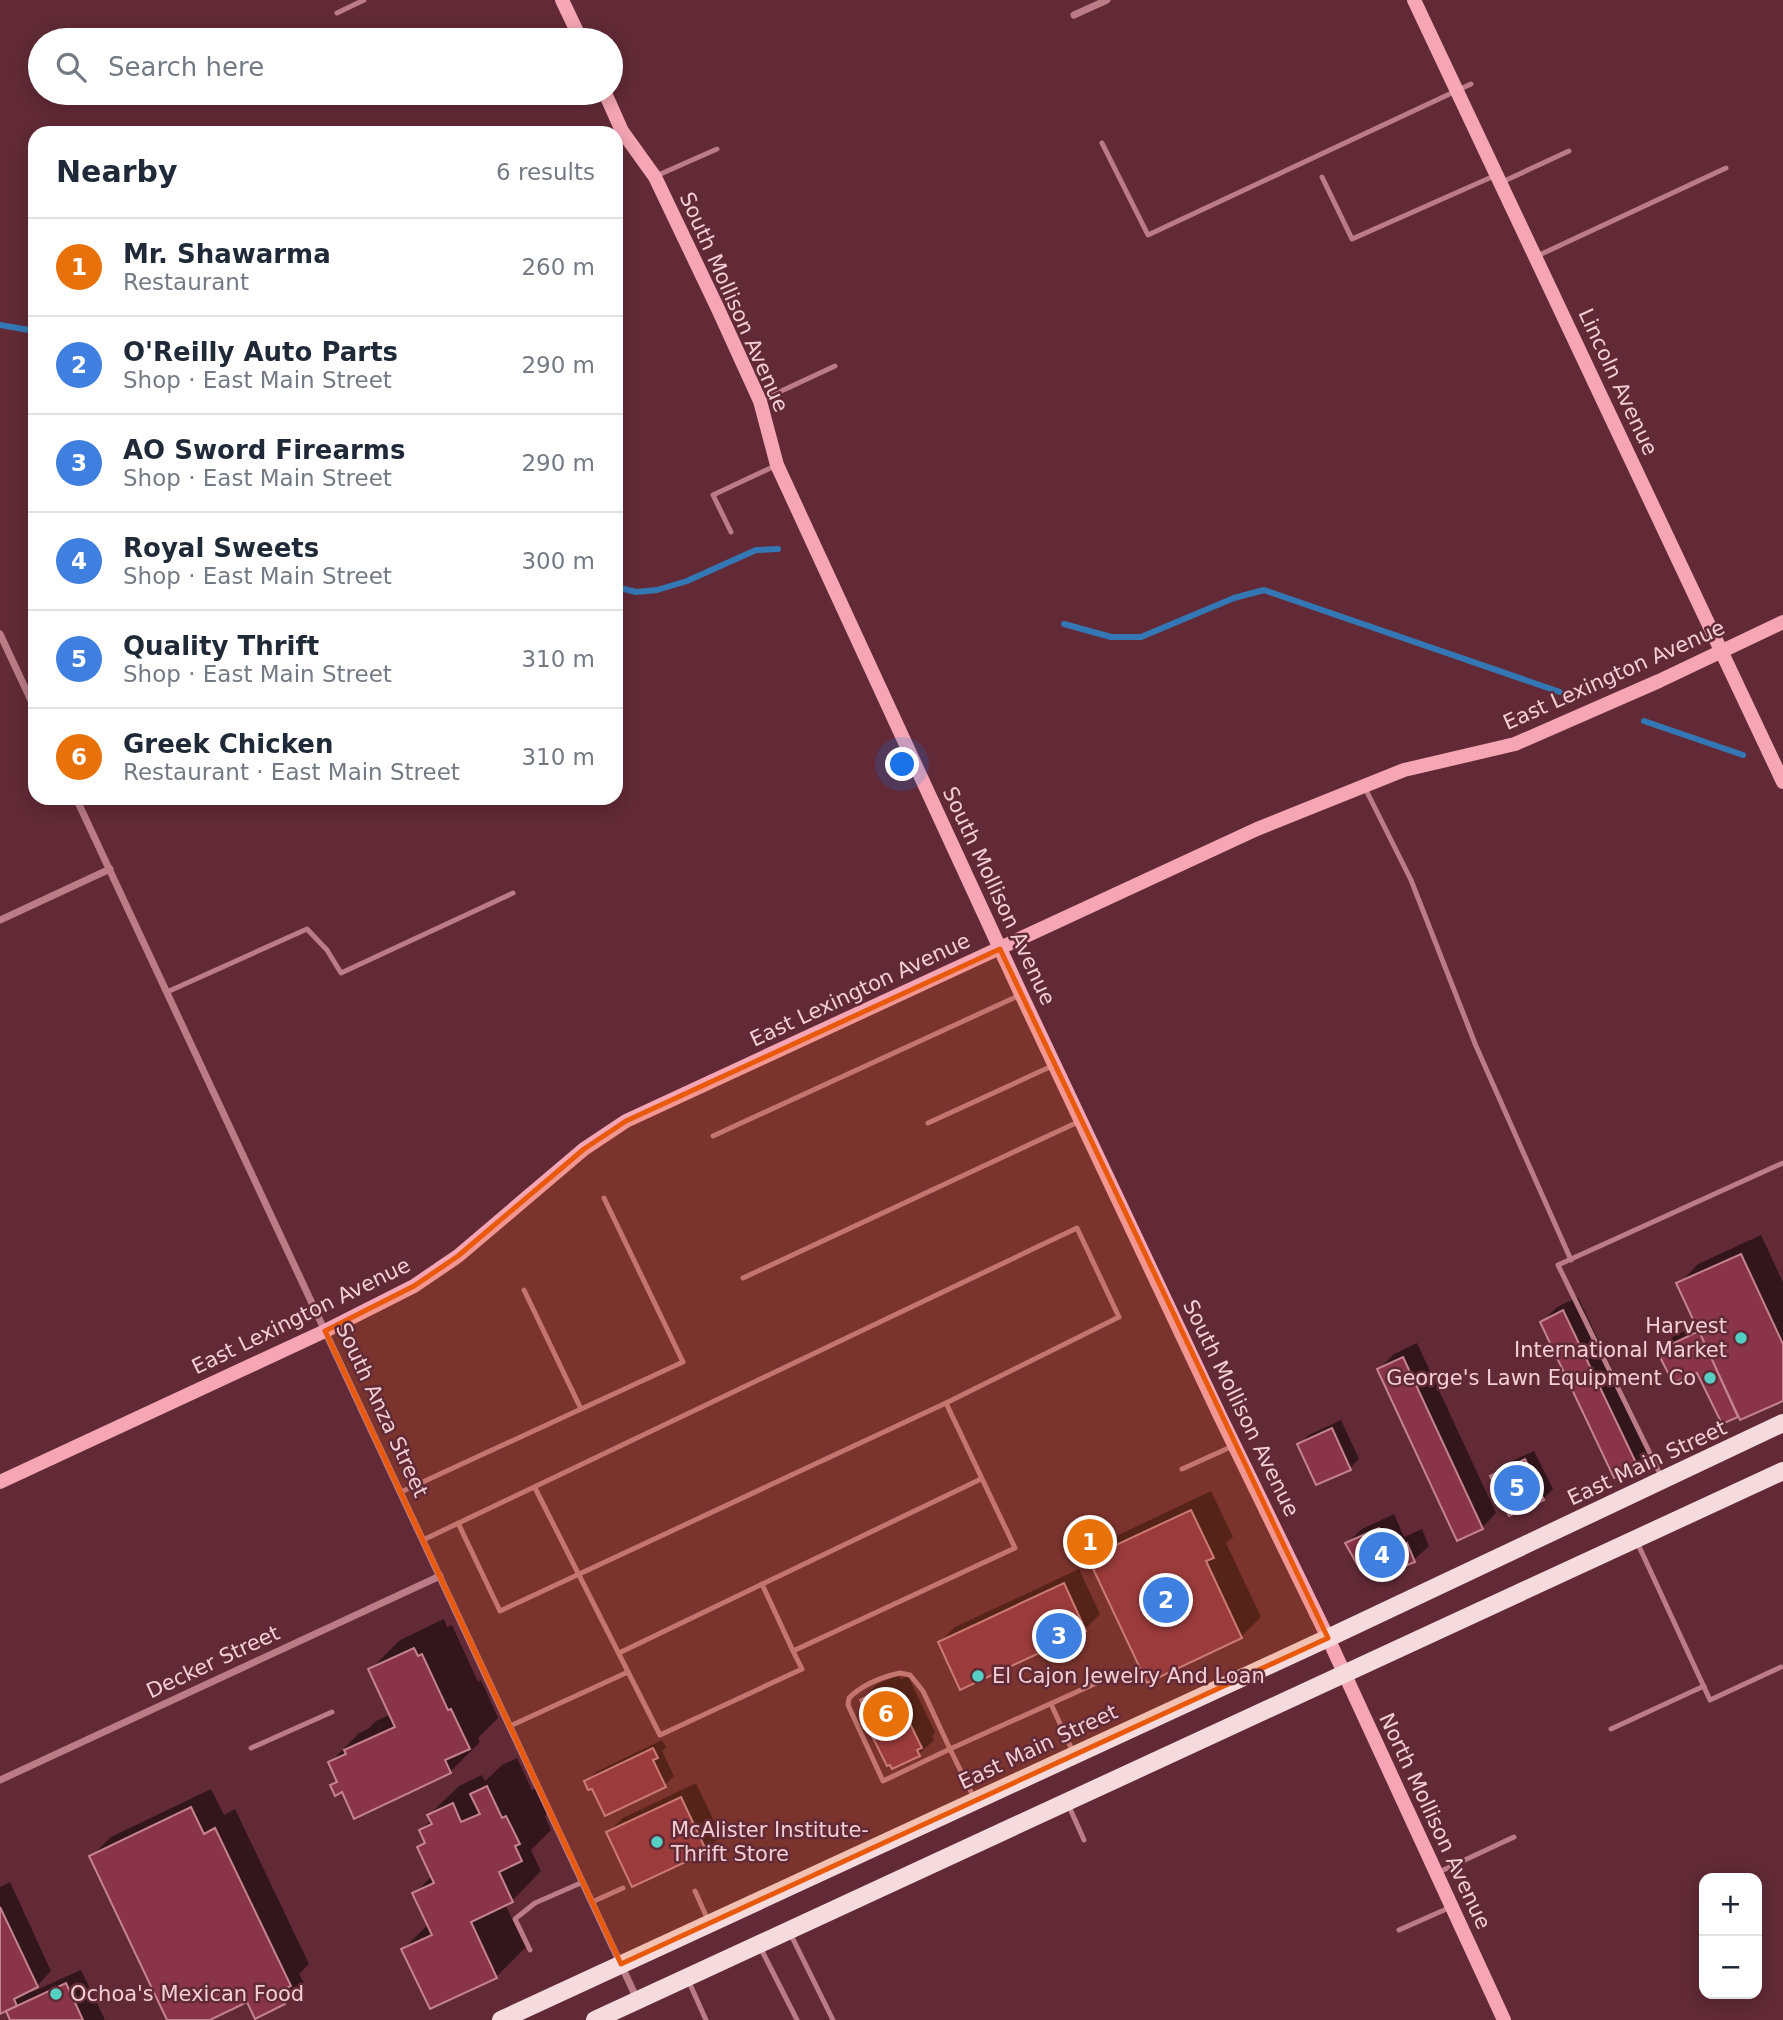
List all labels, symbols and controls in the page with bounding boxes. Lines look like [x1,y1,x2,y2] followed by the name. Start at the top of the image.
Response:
[28,28,623,105] search box
[52,48,90,86] icon: search
[108,52,264,82] text: Search here
[56,154,178,189] text: Nearby
[496,159,595,185] text: 6 results
[675,188,793,416] street label: South Mollison Avenue
[123,239,331,269] text: Mr. Shawarma
[71,254,87,280] text: 1
[521,254,595,280] text: 260 m
[123,269,249,295] text: Restaurant
[1574,305,1662,459] street label: Lincoln Avenue
[123,337,398,367] text: O'Reilly Auto Parts
[71,352,87,378] text: 2
[521,352,595,378] text: 290 m
[123,367,392,393] text: Shop · East Main Street
[123,435,405,465] text: AO Sword Firearms
[71,450,87,476] text: 3
[521,450,595,476] text: 290 m
[123,465,392,491] text: Shop · East Main Street
[123,533,319,563] text: Royal Sweets
[71,548,87,574] text: 4
[521,548,595,574] text: 300 m
[123,563,392,589] text: Shop · East Main Street
[1500,615,1728,735] street label: East Lexington Avenue
[123,631,319,661] text: Quality Thrift
[71,646,87,672] text: 5
[521,646,595,672] text: 310 m
[123,661,392,687] text: Shop · East Main Street
[123,729,333,759] text: Greek Chicken
[71,744,87,770] text: 6
[521,744,595,770] text: 310 m
[885,747,919,781] your location
[123,759,460,785] text: Restaurant · East Main Street
[938,783,1060,1009] street label: South Mollison Avenue
[746,928,974,1052] street label: East Lexington Avenue
[188,1253,414,1379] street label: East Lexington Avenue
[1178,1296,1304,1520] street label: South Mollison Avenue
[1514,1314,1727,1362] place label: Harvest International Market
[331,1319,433,1501] street label: South Anza Street
[1733,1330,1749,1346] marker: Harvest International Market
[1386,1366,1696,1390] place label: George's Lawn Equipment Co
[1702,1370,1718,1386] marker: George's Lawn Equipment Co
[1564,1416,1730,1510] street label: East Main Street
[1494,1462,1540,1514] pin: 5
[1067,1516,1113,1568] pin: 1
[1359,1529,1405,1581] pin: 4
[1143,1574,1189,1626] pin: 2
[1036,1610,1082,1662] pin: 3
[143,1621,283,1703] street label: Decker Street
[992,1664,1265,1688] place label: El Cajon Jewelry And Loan
[970,1668,986,1684] marker: El Cajon Jewelry And Loan
[863,1688,909,1740] pin: 6
[955,1700,1121,1794] street label: East Main Street
[1374,1709,1496,1933] street label: North Mollison Avenue
[670,1818,869,1866] place label: McAlister Institute- Thrift Store
[649,1834,665,1850] marker: McAlister Institute- Thrift Store
[1699,1873,1762,1999] map controls
[1699,1873,1762,1936] button: +
[1699,1936,1762,1999] button: −
[70,1982,304,2006] place label: Ochoa's Mexican Food
[48,1986,64,2002] marker: Ochoa's Mexican Food

